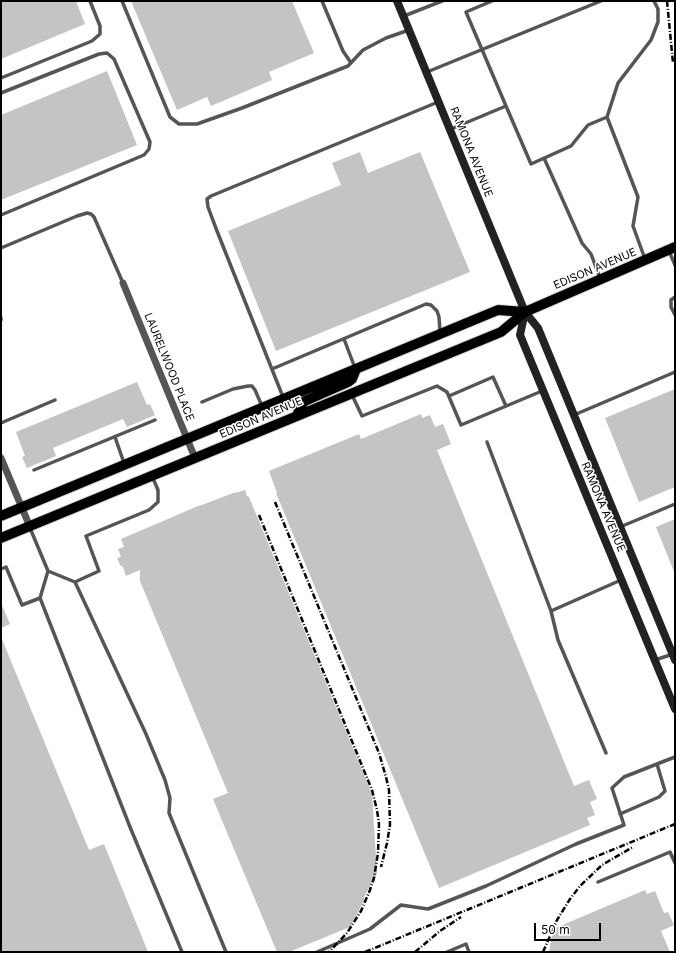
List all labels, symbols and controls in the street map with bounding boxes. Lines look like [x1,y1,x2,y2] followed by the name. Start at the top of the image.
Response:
[447,105,495,199] street label: RAMONA AVENUE
[552,246,638,292] street label: EDISON AVENUE
[141,311,197,423] street label: LAURELWOOD PLACE
[218,395,304,441] street label: EDISON AVENUE
[578,460,628,554] street label: RAMONA AVENUE
[536,915,603,941] scale bar
[541,922,570,937] text: 50 m

